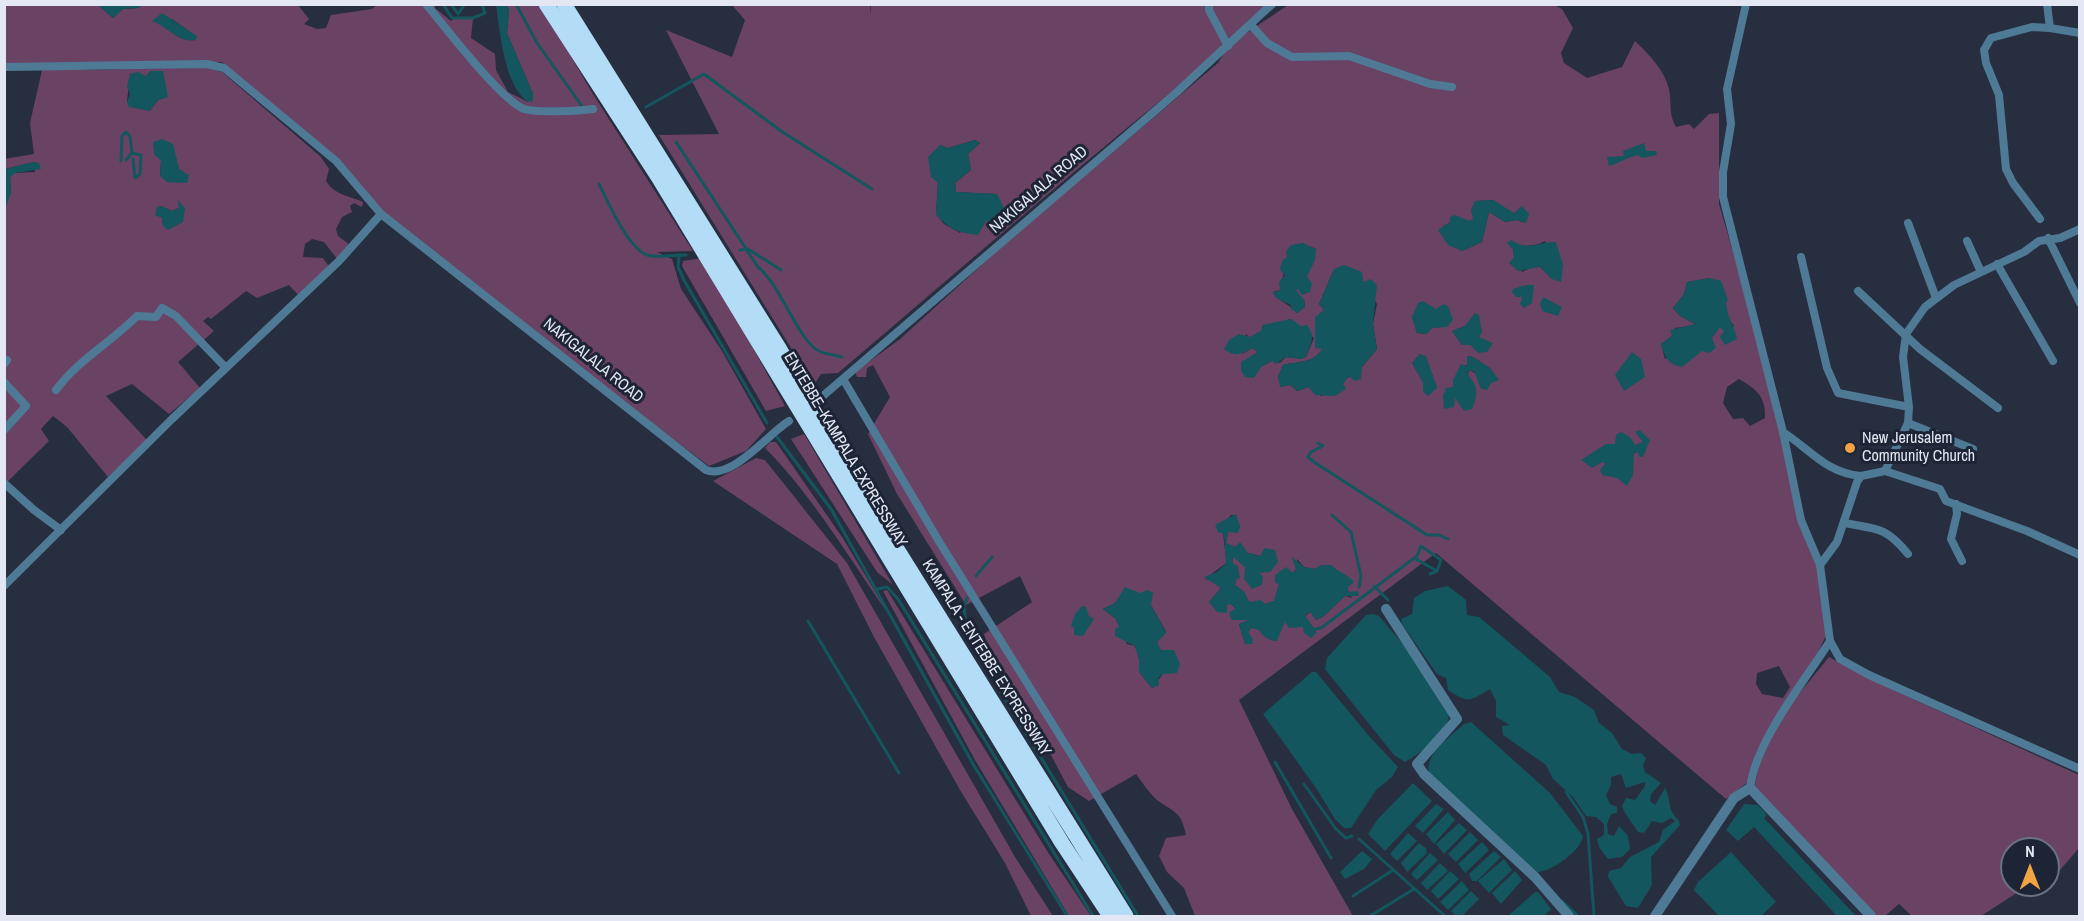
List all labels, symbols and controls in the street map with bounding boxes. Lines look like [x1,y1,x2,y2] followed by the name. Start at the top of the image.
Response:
[986,142,1092,238] street label: NAKIGALALA ROAD
[539,315,647,407] street label: NAKIGALALA ROAD
[779,349,911,551] street label: ENTEBBE–KAMPALA EXPRESSWAY
[1862,429,1975,467] place label: New Jerusalem Community Church
[1843,441,1857,455] marker: New Jerusalem Community Church
[917,556,1055,760] street label: KAMPALA - ENTEBBE EXPRESSWAY
[2000,837,2060,897] north arrow
[2025,840,2035,862] text: N

